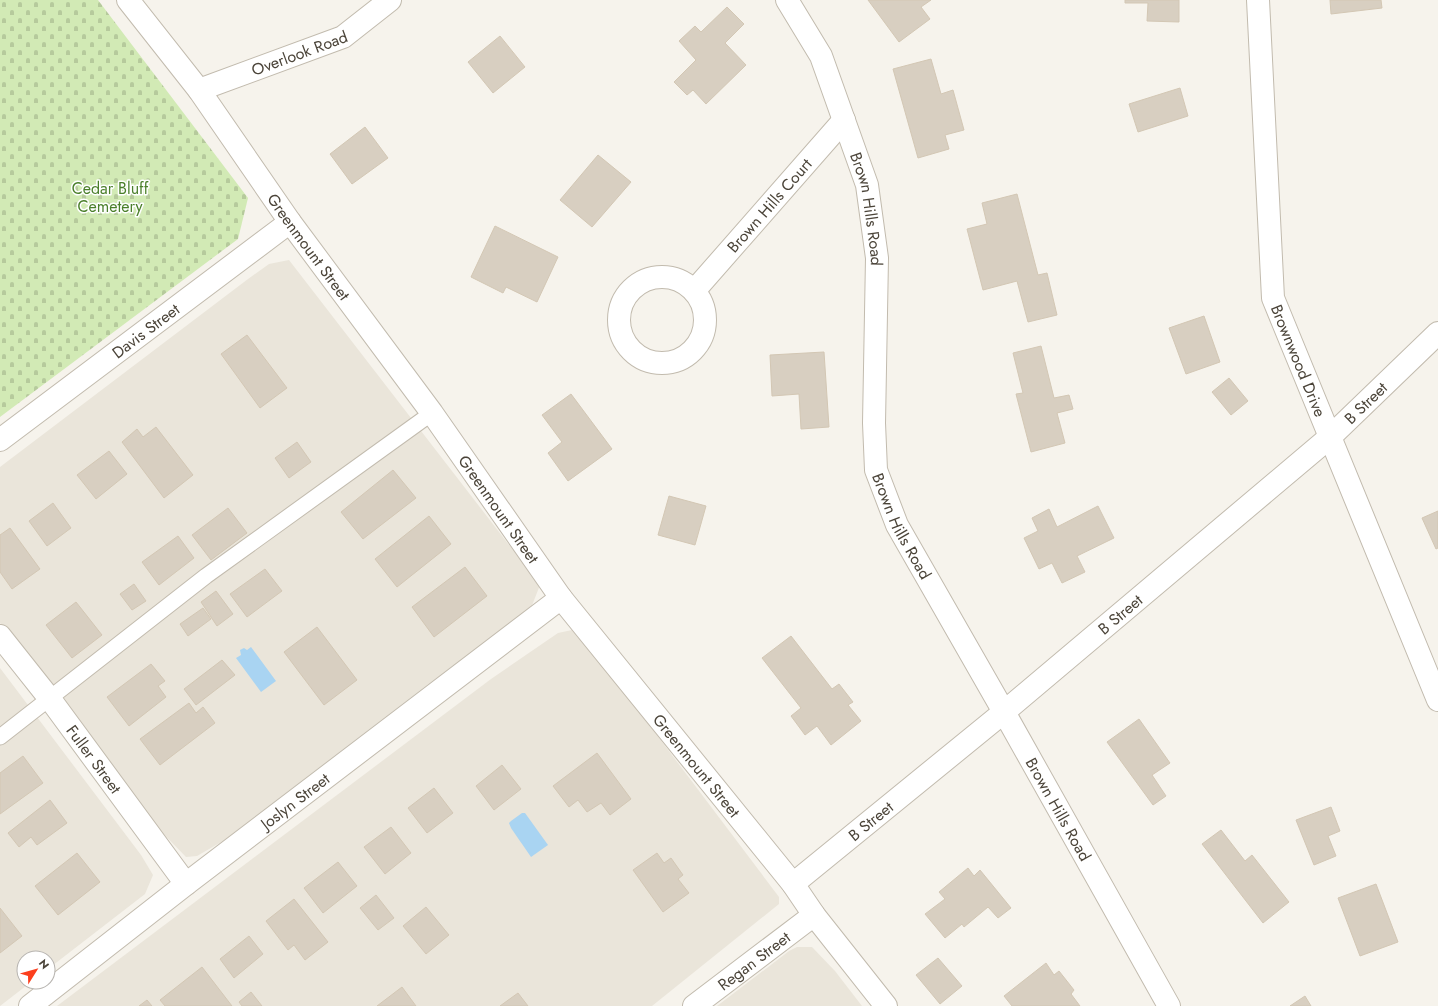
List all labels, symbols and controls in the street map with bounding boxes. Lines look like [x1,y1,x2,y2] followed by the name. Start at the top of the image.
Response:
[248,25,351,82] street label: Overlook Road
[844,149,888,266] street label: Brown Hills Road
[722,153,817,258] street label: Brown Hills Court
[72,177,149,218] park label: Cedar Bluff Cemetery
[262,189,355,305] street label: Greenmount Street
[107,298,184,364] street label: Davis Street
[1265,301,1332,420] street label: Brownwood Drive
[1339,377,1393,429] street label: B Street
[453,450,545,568] street label: Greenmount Street
[866,470,937,584] street label: Brown Hills Road
[1093,589,1148,640] street label: B Street
[647,709,746,823] street label: Greenmount Street
[61,720,127,799] street label: Fuller Street
[1020,753,1096,865] street label: Brown Hills Road
[254,767,335,836] street label: Joslyn Street
[843,796,898,847] street label: B Street
[713,926,795,996] street label: Regan Street
[16,950,56,990] north arrow
[35,956,53,972] text: N

